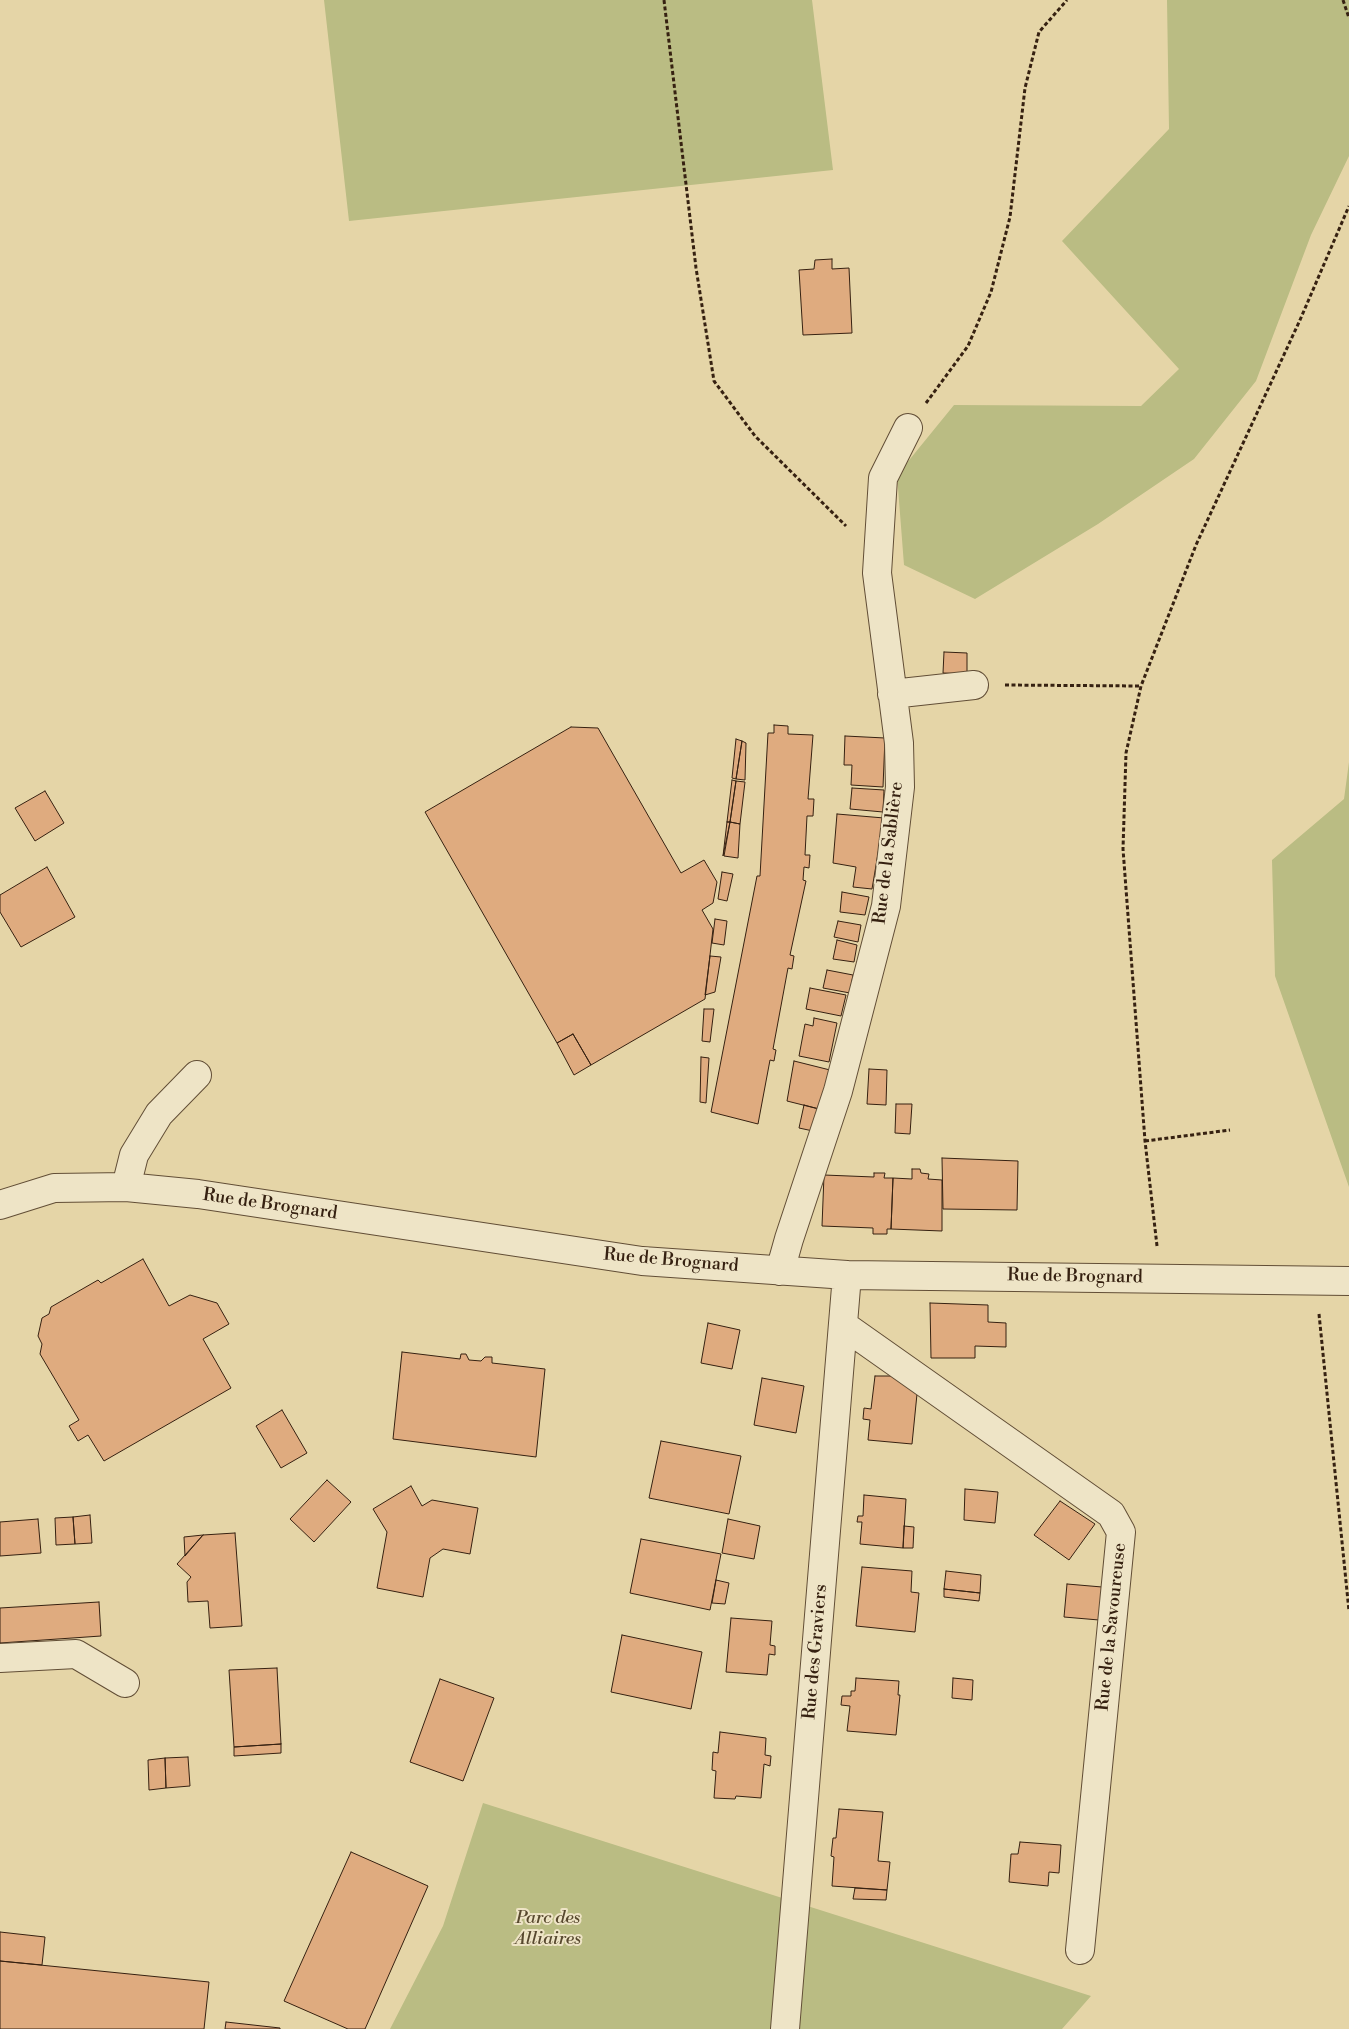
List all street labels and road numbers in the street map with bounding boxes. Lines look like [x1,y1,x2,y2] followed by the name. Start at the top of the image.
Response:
[870,780,908,926] street label: Rue de la Sablière
[201,1185,339,1225] street label: Rue de Brognard
[602,1244,740,1278] street label: Rue de Brognard
[1007,1265,1143,1289] street label: Rue de Brognard
[1092,1542,1132,1712] street label: Rue de la Savoureuse
[799,1583,833,1721] street label: Rue des Graviers

